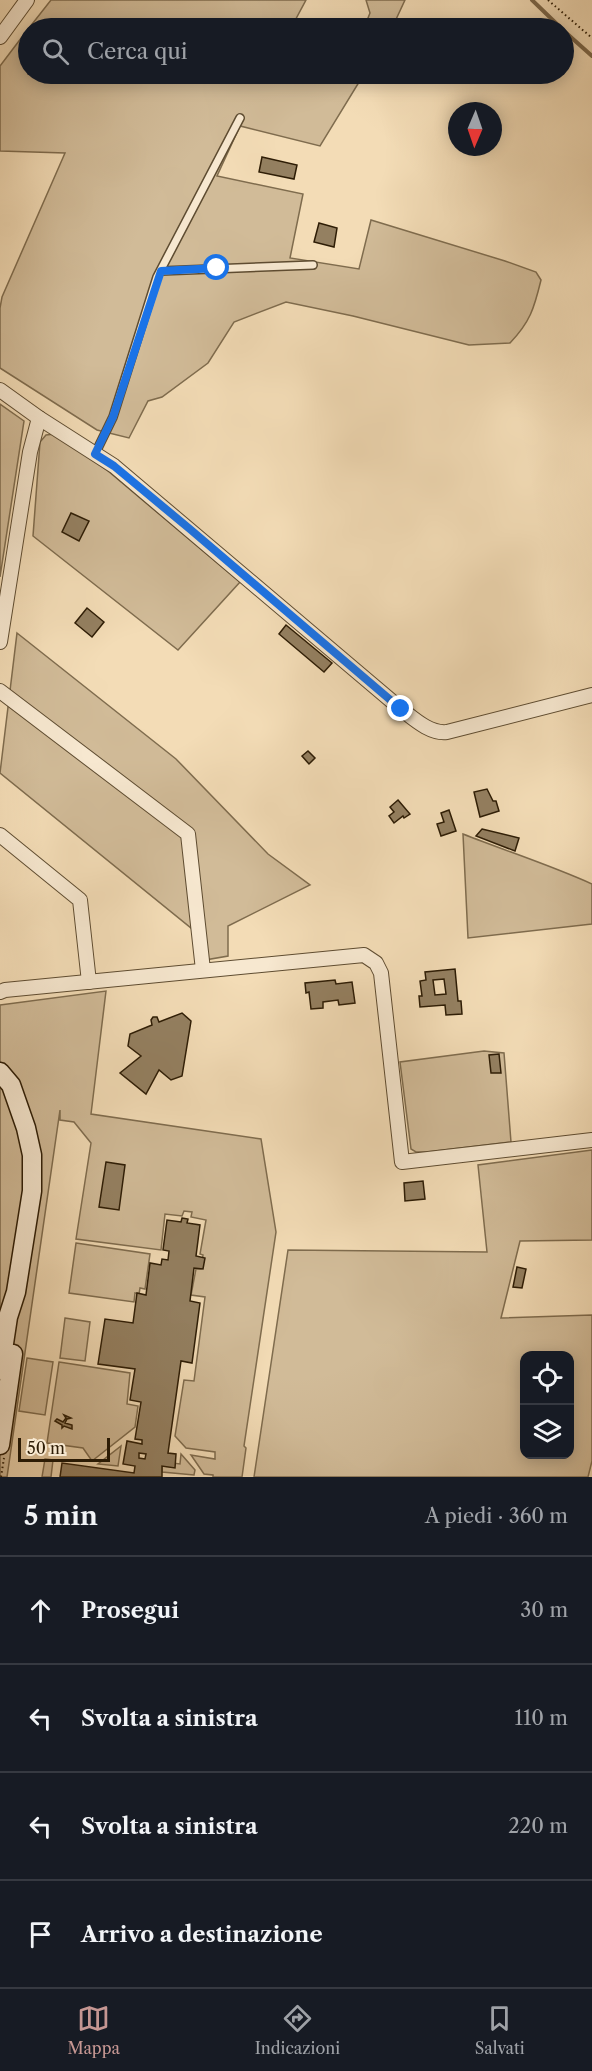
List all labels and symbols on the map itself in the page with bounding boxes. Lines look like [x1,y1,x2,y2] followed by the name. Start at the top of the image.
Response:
[448,102,502,156] north arrow
[203,254,229,280] route start
[387,695,413,721] route end
[18,1435,110,1462] scale bar

